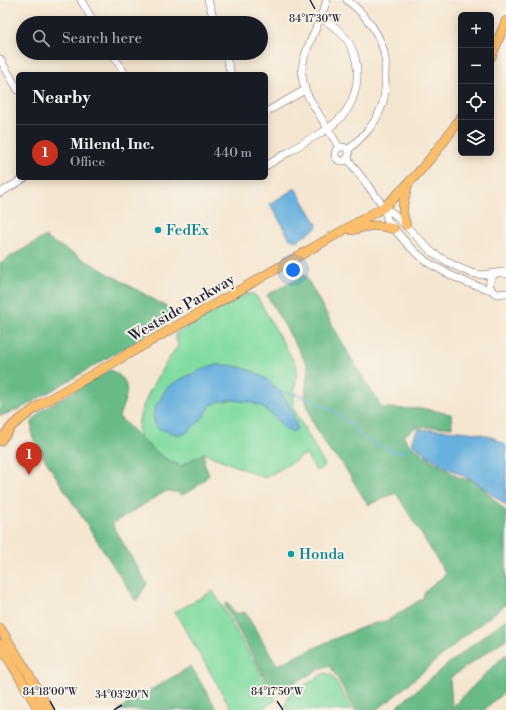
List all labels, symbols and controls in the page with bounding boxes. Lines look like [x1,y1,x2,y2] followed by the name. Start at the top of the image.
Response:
[458,12,494,156] map controls
[458,12,494,48] button: +
[289,13,342,25] text: 84°17'30"W
[16,16,268,60] search box
[30,27,52,49] icon: search
[62,29,142,48] text: Search here
[458,48,494,84] button: −
[458,84,494,120] button: locate
[32,87,91,109] text: Nearby
[458,120,494,156] button: layers
[70,135,154,154] text: Milend, Inc.
[42,145,48,161] text: 1
[214,145,252,161] text: 440 m
[70,154,105,170] text: Office
[166,221,209,240] place label: FedEx
[153,225,163,235] marker: FedEx
[283,260,303,280] your location
[125,270,239,347] street label: Westside Parkway
[16,442,42,475] pin: 1
[299,545,345,564] place label: Honda
[286,549,296,559] marker: Honda
[23,686,78,698] text: 84°18'00"W
[251,686,304,698] text: 84°17'50"W
[95,689,149,701] text: 34°03'20"N

